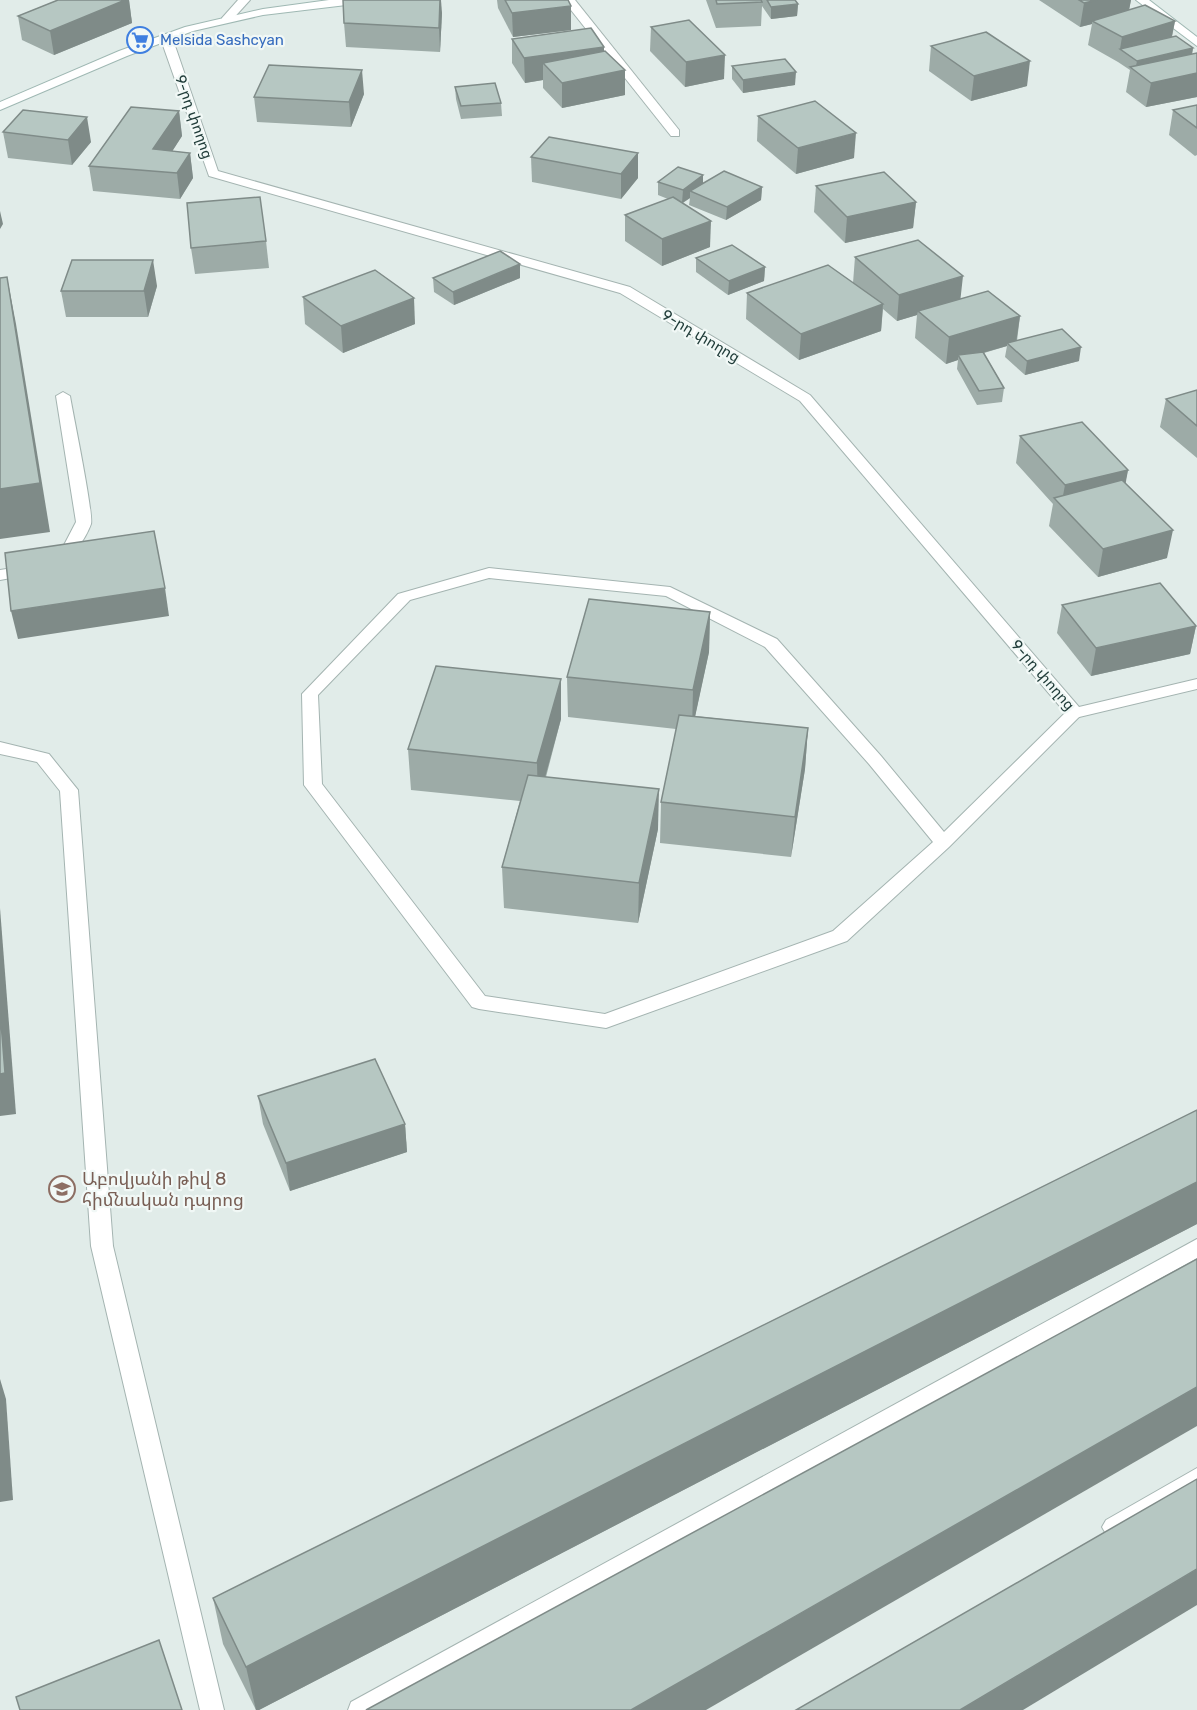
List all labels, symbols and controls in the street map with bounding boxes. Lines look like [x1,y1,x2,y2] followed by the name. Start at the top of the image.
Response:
[125,25,155,55] supermarket icon: Melsida Sashcyan
[160,31,284,49] place label: Melsida Sashcyan
[171,73,217,161] street label: 9-րդ փողոց
[659,306,743,366] street label: 9-րդ փողոց
[1007,636,1079,714] street label: 9-րդ փողոց
[82,1168,244,1211] place label: Աբովյանի թիվ 8 հիմնական դպրոց
[47,1174,77,1204] school or university icon: Աբովյանի թիվ 8 հիմնական դպրոց

